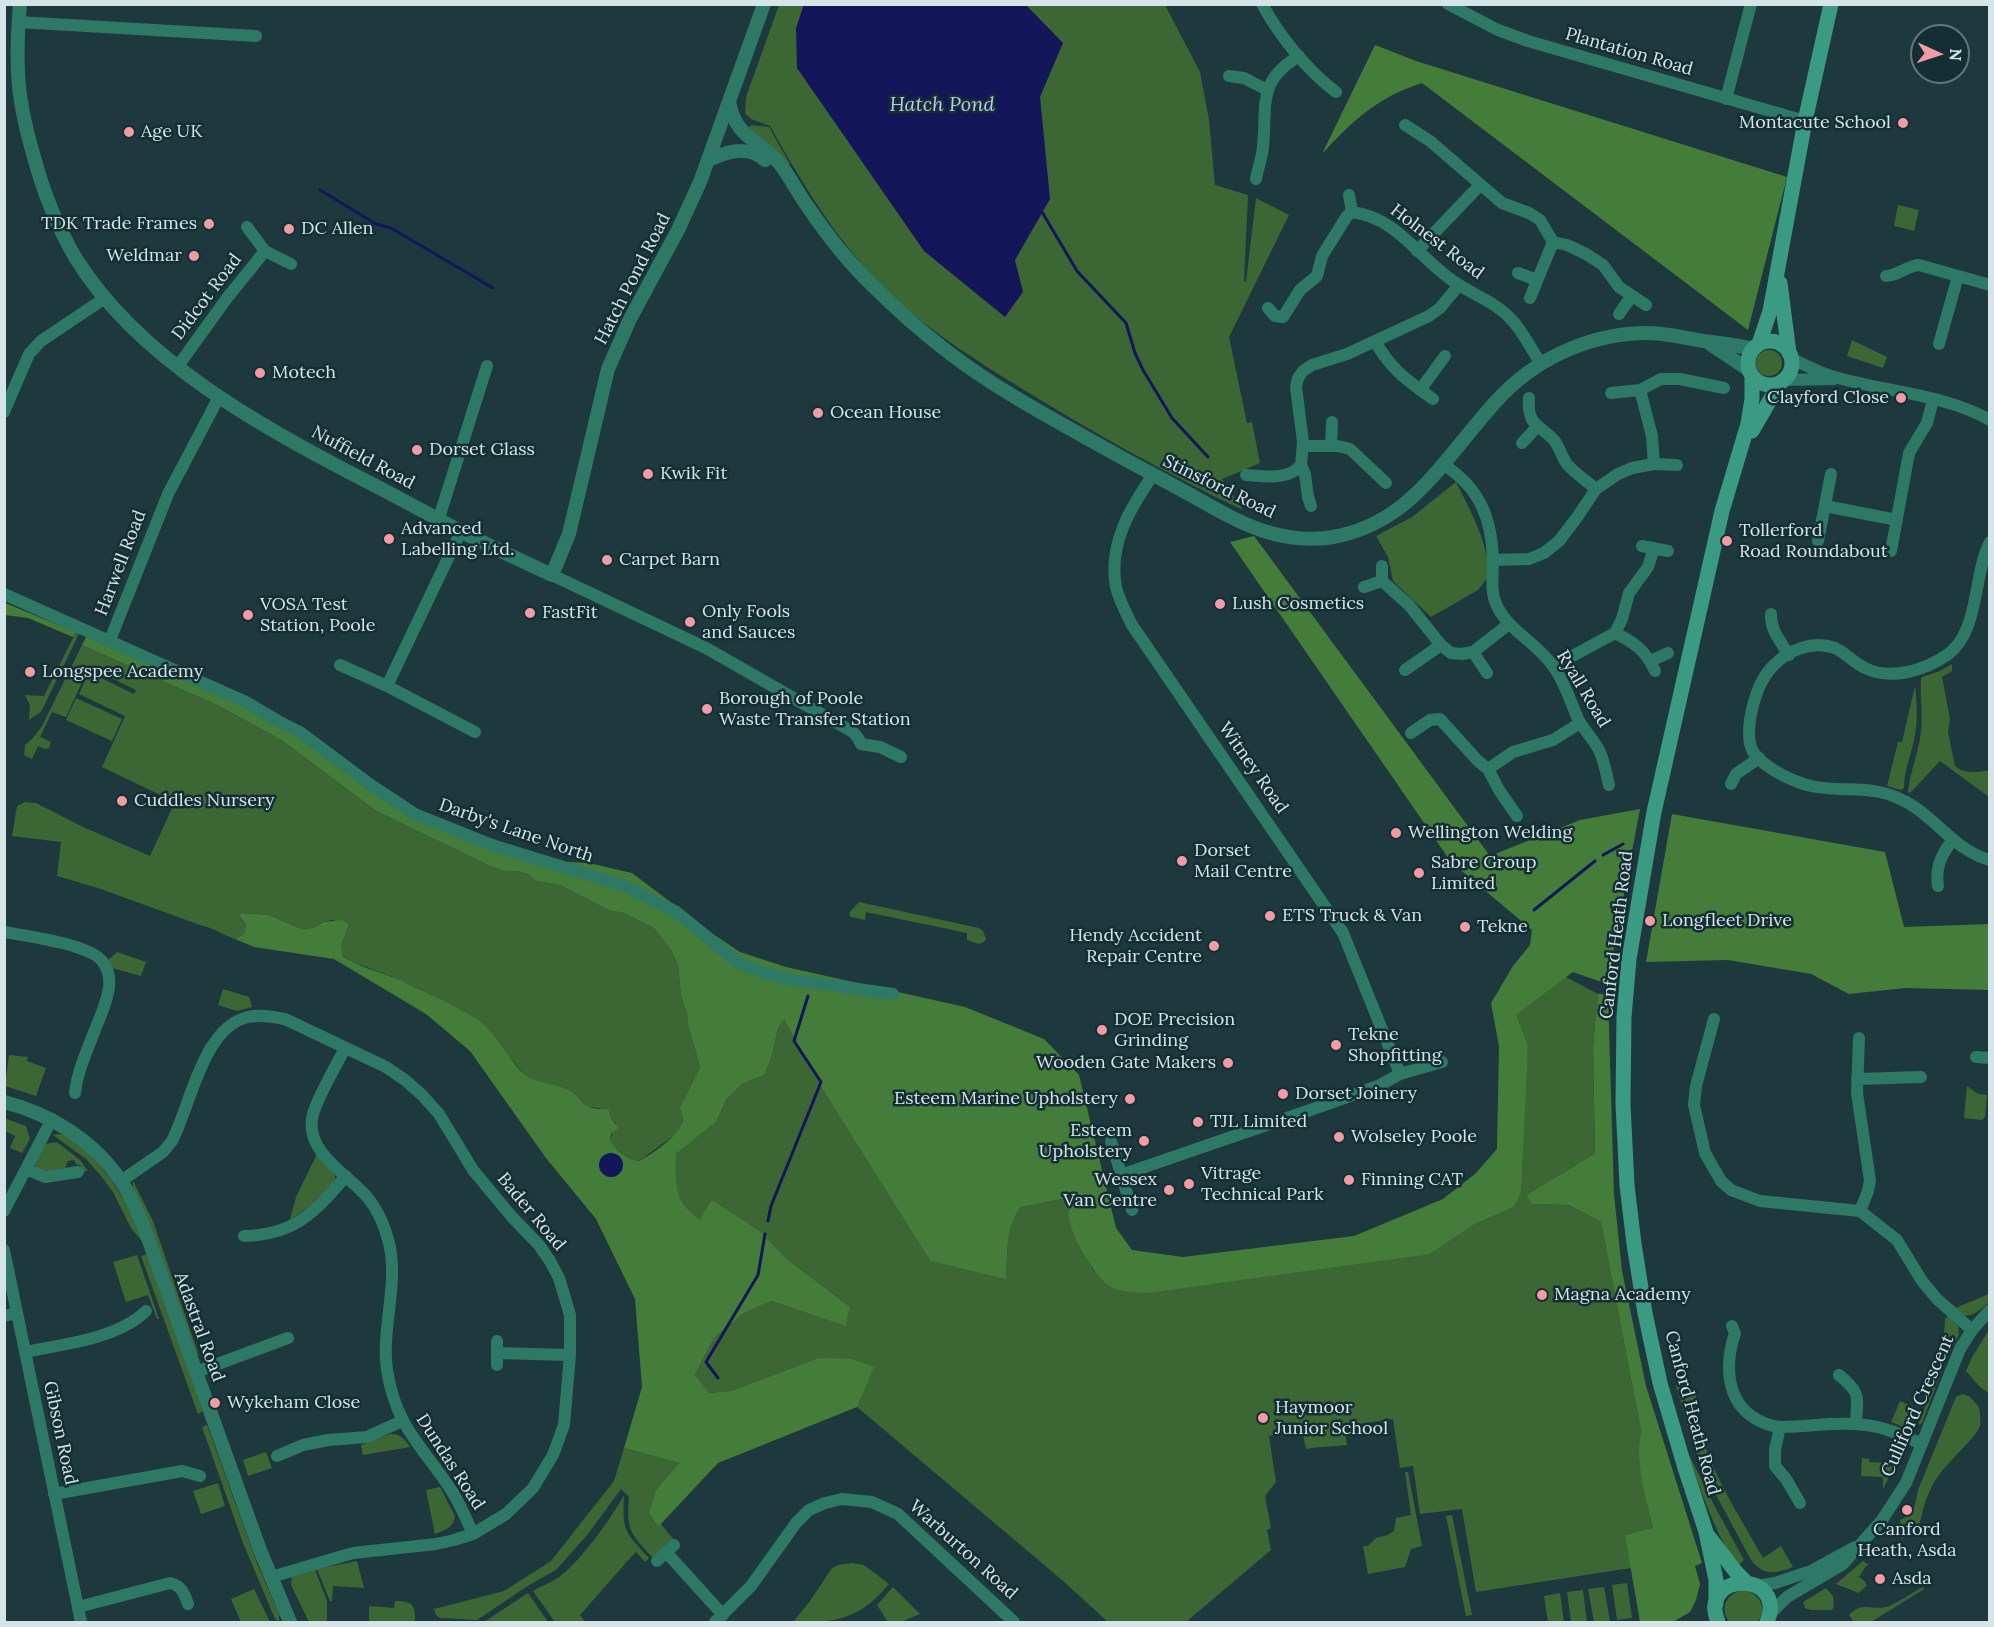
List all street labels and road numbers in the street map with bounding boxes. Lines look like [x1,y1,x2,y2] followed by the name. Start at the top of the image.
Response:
[1563,23,1695,81] street label: Plantation Road
[1386,200,1488,284] street label: Holnest Road
[591,210,675,348] street label: Hatch Pond Road
[167,249,247,345] street label: Didcot Road
[308,422,418,494] street label: Nuffield Road
[1159,450,1279,524] street label: Stinsford Road
[91,507,151,619] street label: Harwell Road
[1552,646,1614,732] street label: Ryall Road
[1214,718,1292,818] street label: Witney Road
[436,794,596,868] street label: Darby's Lane North
[1596,850,1638,1020] street label: Canford Heath Road
[492,1169,570,1255] street label: Bader Road
[169,1269,229,1385] street label: Adastral Road
[1660,1328,1724,1498] street label: Canford Heath Road
[1877,1332,1959,1480] street label: Culliford Crescent
[38,1379,82,1487] street label: Gibson Road
[411,1410,489,1514] street label: Dundas Road
[904,1496,1022,1604] street label: Warburton Road

